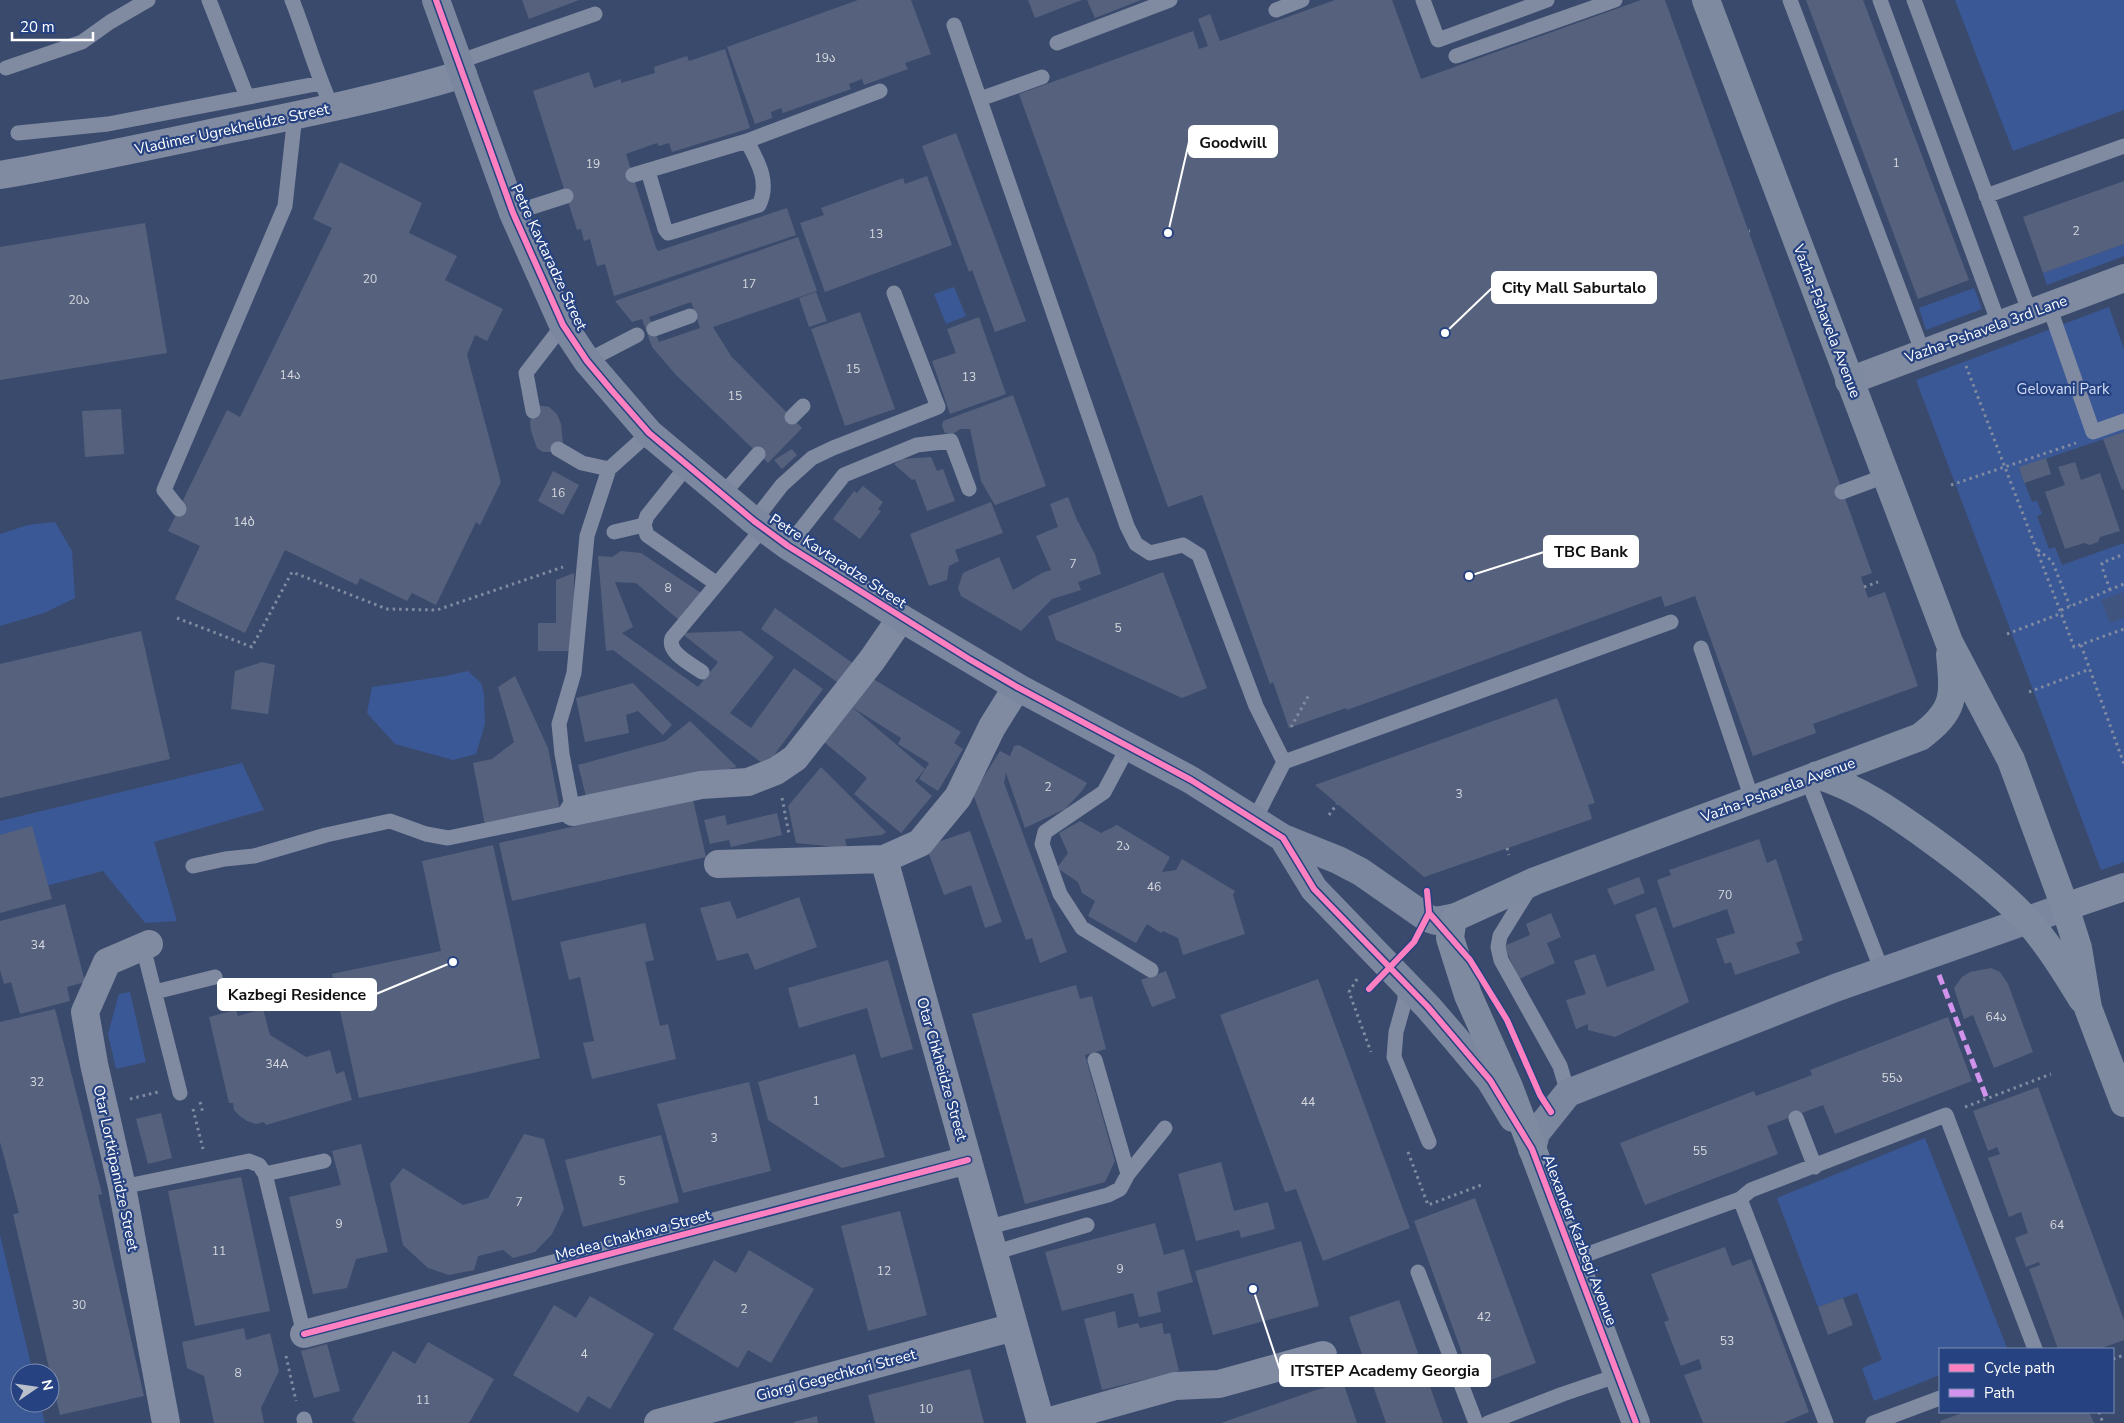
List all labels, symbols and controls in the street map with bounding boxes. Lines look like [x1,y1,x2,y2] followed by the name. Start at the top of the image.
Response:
[12,10,94,42] scale bar
[20,17,55,37] text: 20 m
[815,50,836,66] house number: 19ა
[132,98,332,160] street label: Vladimer Ugrekhelidze Street
[1189,126,1277,157] callout: Goodwill
[1199,132,1267,154] text: Goodwill
[1892,155,1900,171] house number: 1
[586,156,600,172] house number: 19
[506,181,592,334] street label: Petre Kavtaradze Street
[2072,223,2080,239] house number: 2
[869,226,883,242] house number: 13
[1788,240,1866,401] street label: Vazha-Pshavela Avenue
[363,271,377,287] house number: 20
[1492,272,1656,303] callout: City Mall Saburtalo
[742,276,756,292] house number: 17
[1502,277,1646,299] text: City Mall Saburtalo
[1901,290,2070,368] street label: Vazha-Pshavela 3rd Lane
[69,292,90,308] house number: 20ა
[846,361,860,377] house number: 15
[280,367,301,383] house number: 14ა
[962,369,976,385] house number: 13
[2017,379,2110,399] park label: Gelovani Park
[728,388,742,404] house number: 15
[551,485,565,501] house number: 16
[766,509,911,613] street label: Petre Kavtaradze Street
[233,514,255,530] house number: 14ბ
[1544,536,1638,567] callout: TBC Bank
[1554,541,1628,563] text: TBC Bank
[1069,556,1077,572] house number: 7
[664,580,672,596] house number: 8
[1114,620,1122,636] house number: 5
[1697,753,1858,828] street label: Vazha-Pshavela Avenue
[1044,779,1052,795] house number: 2
[1455,786,1463,802] house number: 3
[1116,838,1130,854] house number: 2ა
[1147,879,1161,895] house number: 46
[1718,887,1732,903] house number: 70
[31,937,45,953] house number: 34
[218,979,376,1010] callout: Kazbegi Residence
[228,984,366,1006] text: Kazbegi Residence
[912,995,972,1144] street label: Otar Chkheidze Street
[1986,1009,2007,1025] house number: 64ა
[265,1056,289,1072] house number: 34A
[1882,1070,1903,1086] house number: 55ა
[30,1074,44,1090] house number: 32
[89,1083,144,1254] street label: Otar Lortkipanidze Street
[812,1093,820,1109] house number: 1
[1301,1094,1315,1110] house number: 44
[710,1130,718,1146] house number: 3
[1693,1143,1707,1159] house number: 55
[1538,1152,1622,1328] street label: Alexander Kazbegi Avenue
[618,1173,626,1189] house number: 5
[515,1194,523,1210] house number: 7
[553,1204,714,1265] street label: Medea Chakhava Street
[335,1216,343,1232] house number: 9
[2050,1217,2064,1233] house number: 64
[212,1243,226,1259] house number: 11
[1116,1261,1124,1277] house number: 9
[877,1263,891,1279] house number: 12
[72,1297,86,1313] house number: 30
[740,1301,748,1317] house number: 2
[1477,1309,1491,1325] house number: 42
[1720,1333,1734,1349] house number: 53
[754,1344,919,1406] street label: Giorgi Gegechkori Street
[580,1346,588,1362] house number: 4
[1939,1348,2114,1413] legend
[1280,1355,1490,1386] callout: ITSTEP Academy Georgia
[1984,1358,2055,1378] text: Cycle path
[1290,1360,1480,1382] text: ITSTEP Academy Georgia
[10,1363,60,1413] north arrow
[234,1365,242,1381] house number: 8
[37,1378,58,1392] text: N
[1984,1383,2015,1403] text: Path
[416,1392,430,1408] house number: 11
[919,1401,933,1417] house number: 10

